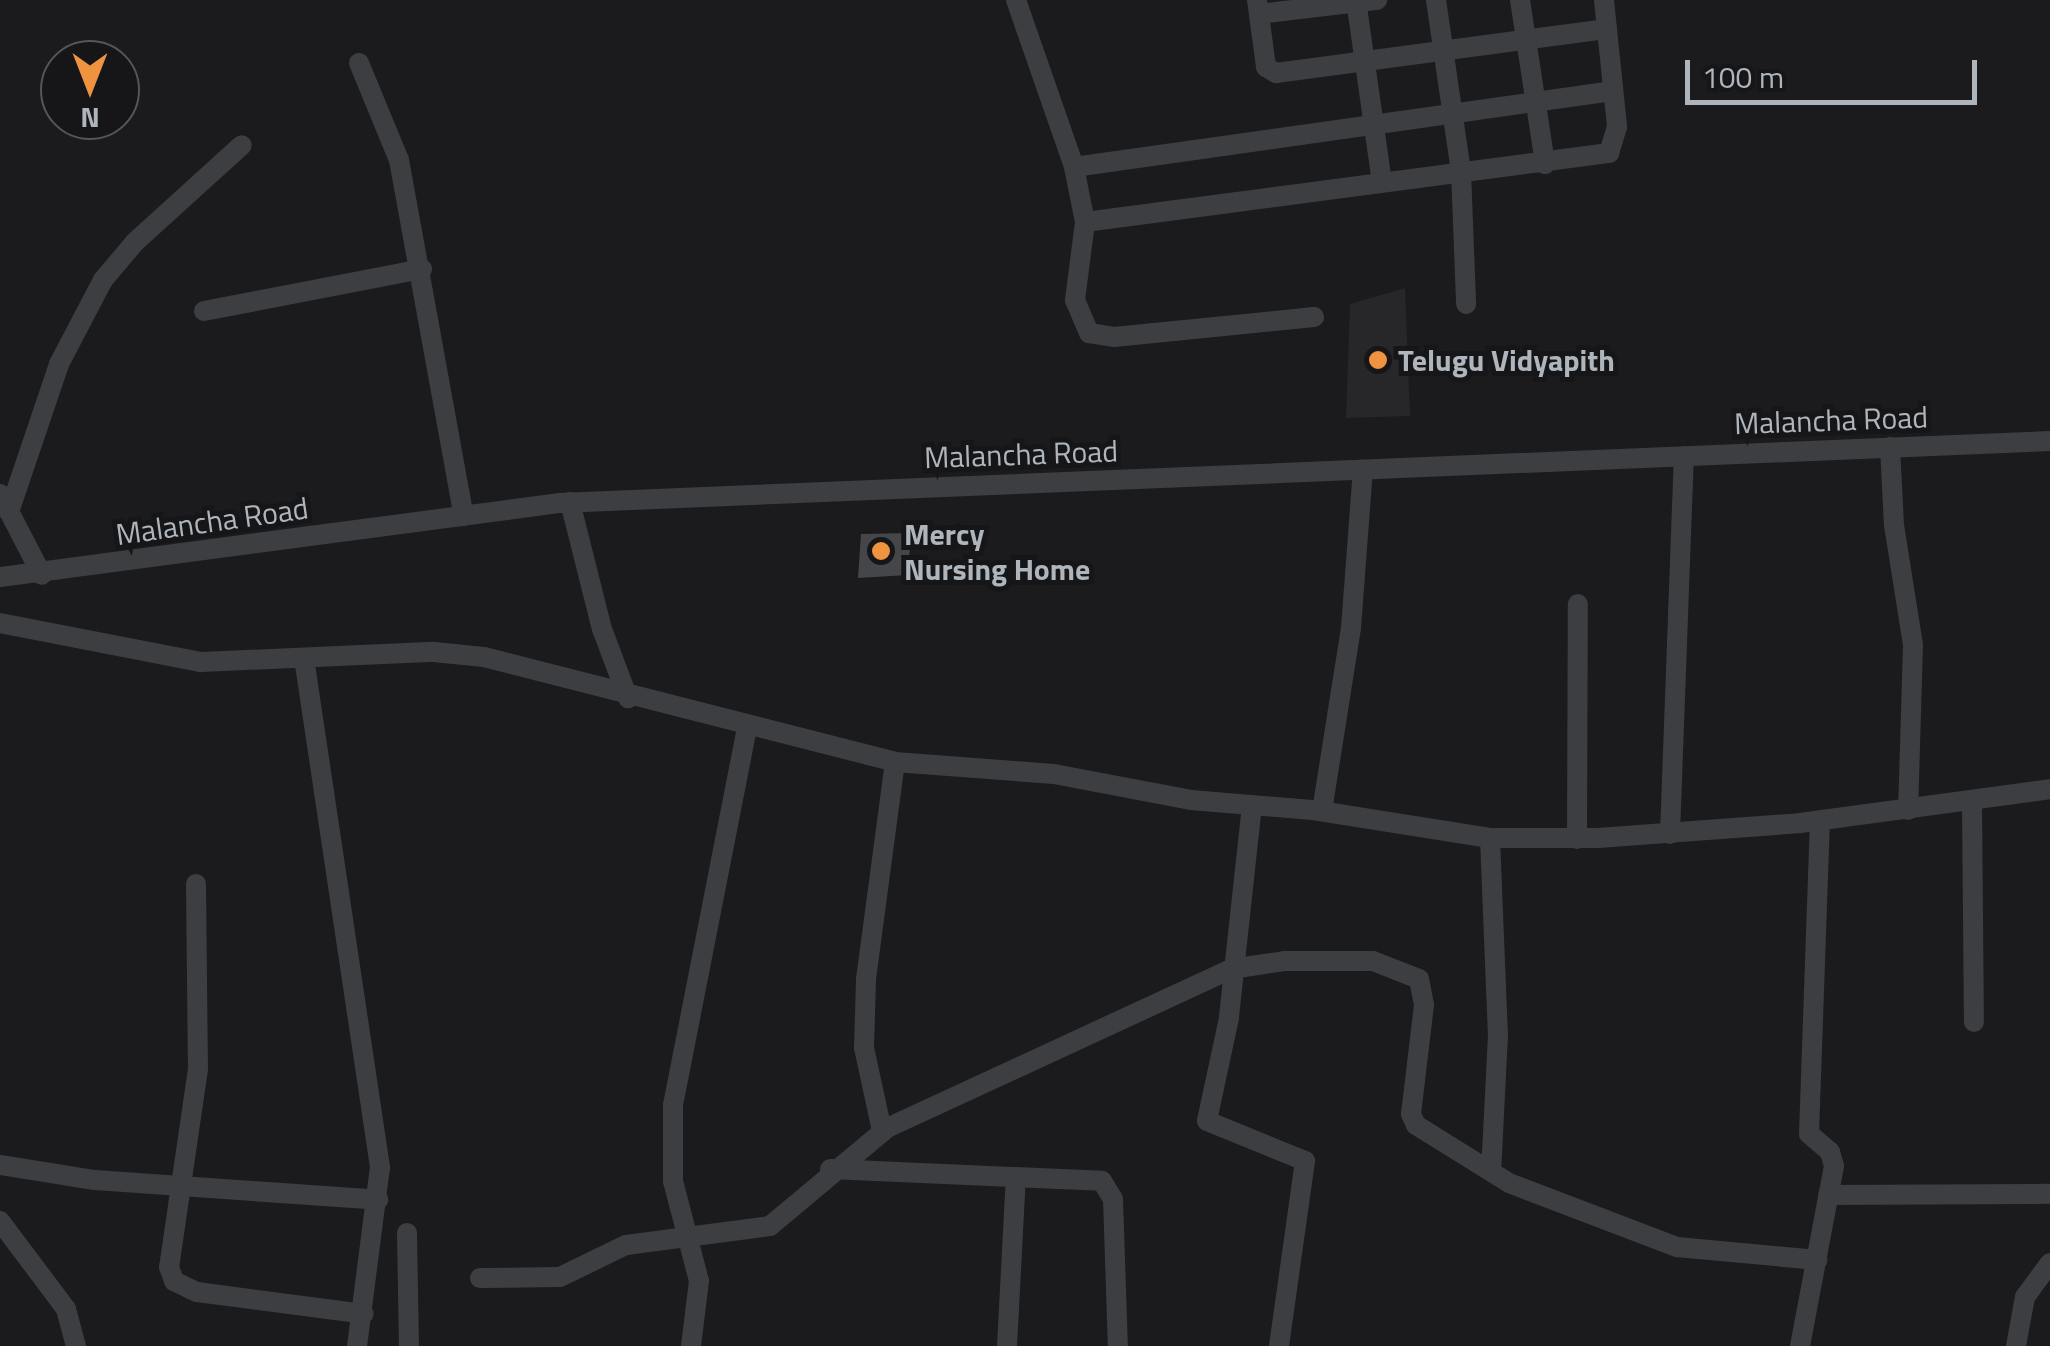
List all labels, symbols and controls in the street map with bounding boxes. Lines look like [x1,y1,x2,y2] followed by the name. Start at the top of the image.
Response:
[40,40,140,140] north arrow
[1690,40,1982,102] scale bar
[1702,54,1784,100] text: 100 m
[80,97,100,140] text: N
[1398,342,1615,378] place label: Telugu Vidyapith
[1367,349,1389,371] marker: Telugu Vidyapith
[1733,399,1929,441] street label: Malancha Road
[923,433,1119,475] street label: Malancha Road
[113,490,311,552] street label: Malancha Road
[904,516,1090,586] place label: Mercy Nursing Home
[868,538,894,564] marker: Mercy Nursing Home

